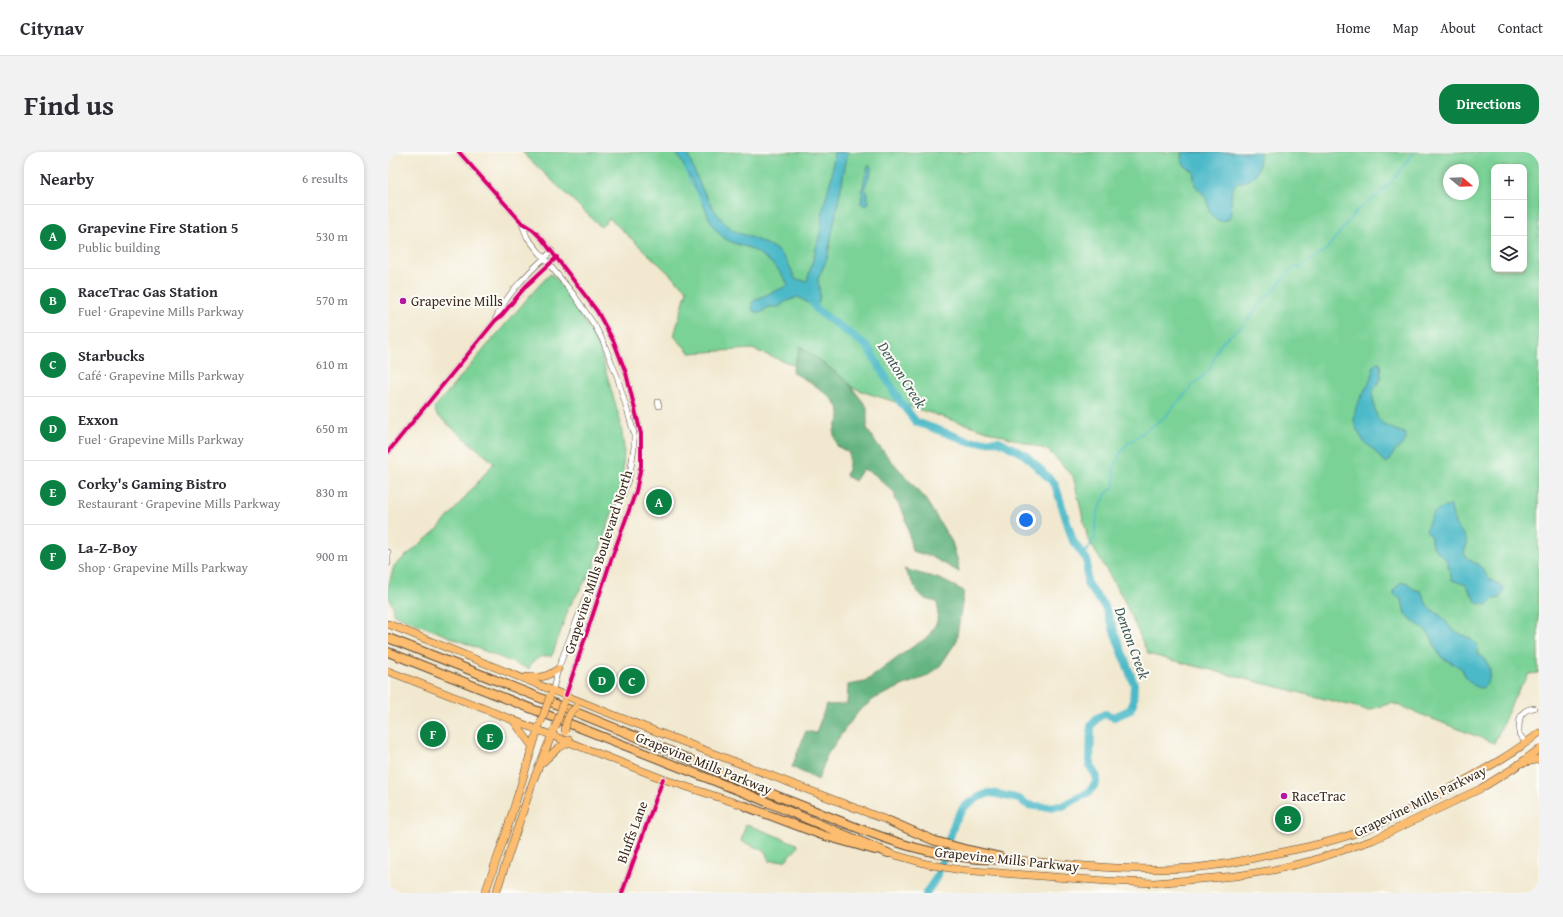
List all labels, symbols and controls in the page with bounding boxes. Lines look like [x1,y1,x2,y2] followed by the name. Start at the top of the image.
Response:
[20,14,84,42] text: Citynav
[1336,18,1371,38] text: Home
[1393,18,1418,38] text: Map
[1440,18,1476,38] text: About
[1498,18,1543,38] text: Contact
[24,84,114,125] text: Find us
[1439,84,1539,124] button: Directions
[1443,164,1479,200] north arrow
[1491,164,1527,272] map controls
[1491,164,1527,200] button: +
[40,166,94,191] text: Nearby
[302,169,348,188] text: 6 results
[1491,200,1527,236] button: −
[78,217,239,238] text: Grapevine Fire Station 5
[49,227,57,246] text: A
[316,227,348,246] text: 530 m
[1491,236,1527,272] button: layers
[78,238,160,257] text: Public building
[78,281,218,302] text: RaceTrac Gas Station
[49,291,57,310] text: B
[316,291,348,310] text: 570 m
[411,291,503,311] place label: Grapevine Mills
[398,296,408,306] marker: Grapevine Mills
[78,302,244,321] text: Fuel · Grapevine Mills Parkway
[873,337,932,412] water label: Denton Creek
[78,345,145,366] text: Starbucks
[49,355,57,374] text: C
[316,355,348,374] text: 610 m
[78,366,244,385] text: Café · Grapevine Mills Parkway
[78,409,118,430] text: Exxon
[49,419,57,438] text: D
[316,419,348,438] text: 650 m
[78,430,244,449] text: Fuel · Grapevine Mills Parkway
[559,467,637,657] street label: Grapevine Mills Boulevard North
[78,473,227,494] text: Corky's Gaming Bistro
[50,483,56,502] text: E
[316,483,348,502] text: 830 m
[646,487,672,517] pin: A
[78,494,281,513] text: Restaurant · Grapevine Mills Parkway
[1016,510,1036,530] your location
[78,537,138,558] text: La-Z-Boy
[50,547,56,566] text: F
[316,547,348,566] text: 900 m
[78,558,248,577] text: Shop · Grapevine Mills Parkway
[1109,603,1155,682] water label: Denton Creek
[589,665,615,695] pin: D
[619,666,645,696] pin: C
[420,719,446,749] pin: F
[477,722,503,752] pin: E
[633,727,775,799] street label: Grapevine Mills Parkway
[1350,760,1490,842] street label: Grapevine Mills Parkway
[1292,786,1346,806] place label: RaceTrac
[1279,791,1289,801] marker: RaceTrac
[611,798,653,866] street label: Bluffs Lane
[1275,804,1301,834] pin: B
[934,841,1080,877] street label: Grapevine Mills Parkway

